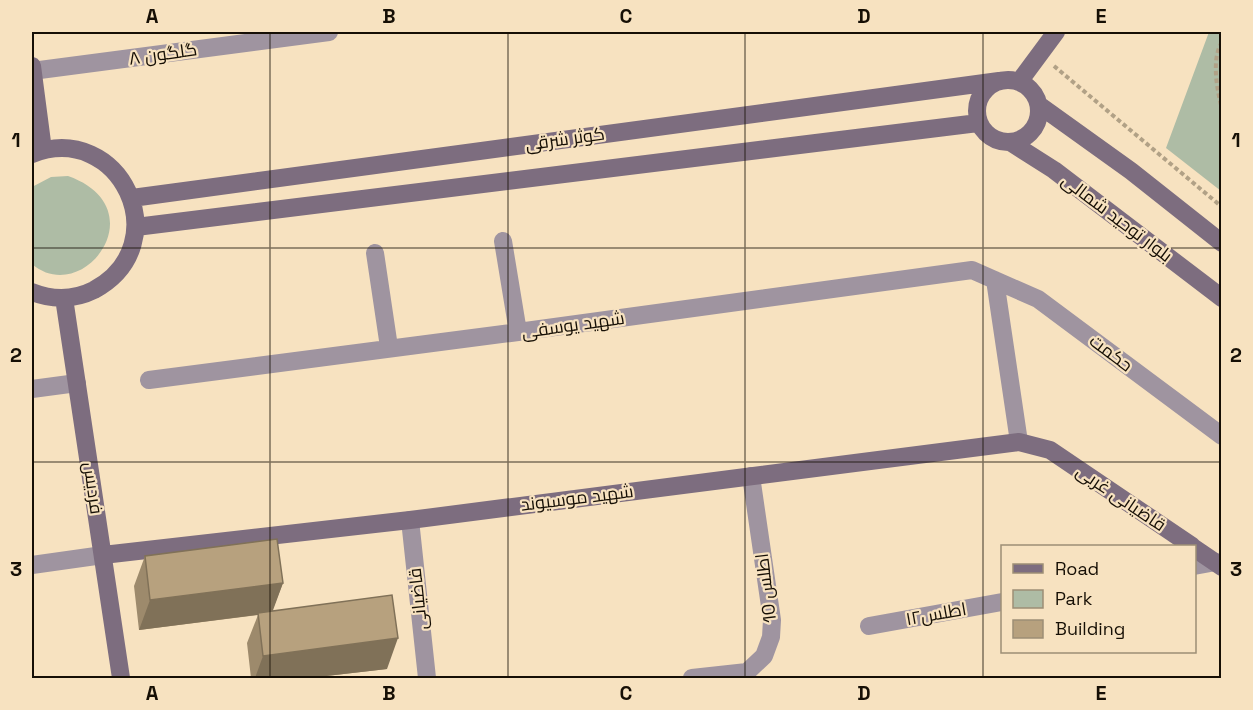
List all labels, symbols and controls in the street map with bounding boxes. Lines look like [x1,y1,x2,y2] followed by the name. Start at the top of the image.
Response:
[146,3,159,29] text: A
[382,3,396,29] text: B
[620,3,633,29] text: C
[857,3,871,29] text: D
[1095,3,1107,29] text: E
[127,37,199,70] street label: گلگون ۸
[524,122,606,155] street label: کوثر شرقی
[11,127,21,153] text: 1
[1231,127,1241,153] text: 1
[1057,168,1177,267] street label: بلوار توحید شمالی
[520,306,626,343] street label: شهید یوسفی
[1085,329,1138,376] street label: حکمت
[10,342,22,368] text: 2
[1230,342,1242,368] text: 2
[1072,459,1171,536] street label: قاضیانی غربی
[78,460,109,515] street label: فردیس
[519,479,635,516] street label: شهید موسیوند
[1001,545,1196,653] legend
[750,552,781,624] street label: اطلس 10
[10,556,22,582] text: 3
[1230,556,1242,582] text: 3
[1055,557,1099,580] text: Road
[403,567,432,631] street label: قاضیانی
[1055,587,1093,610] text: Park
[904,597,968,630] street label: اطلس۱۲
[1055,617,1125,640] text: Building
[146,680,159,706] text: A
[382,680,396,706] text: B
[620,680,633,706] text: C
[857,680,871,706] text: D
[1095,680,1107,706] text: E

